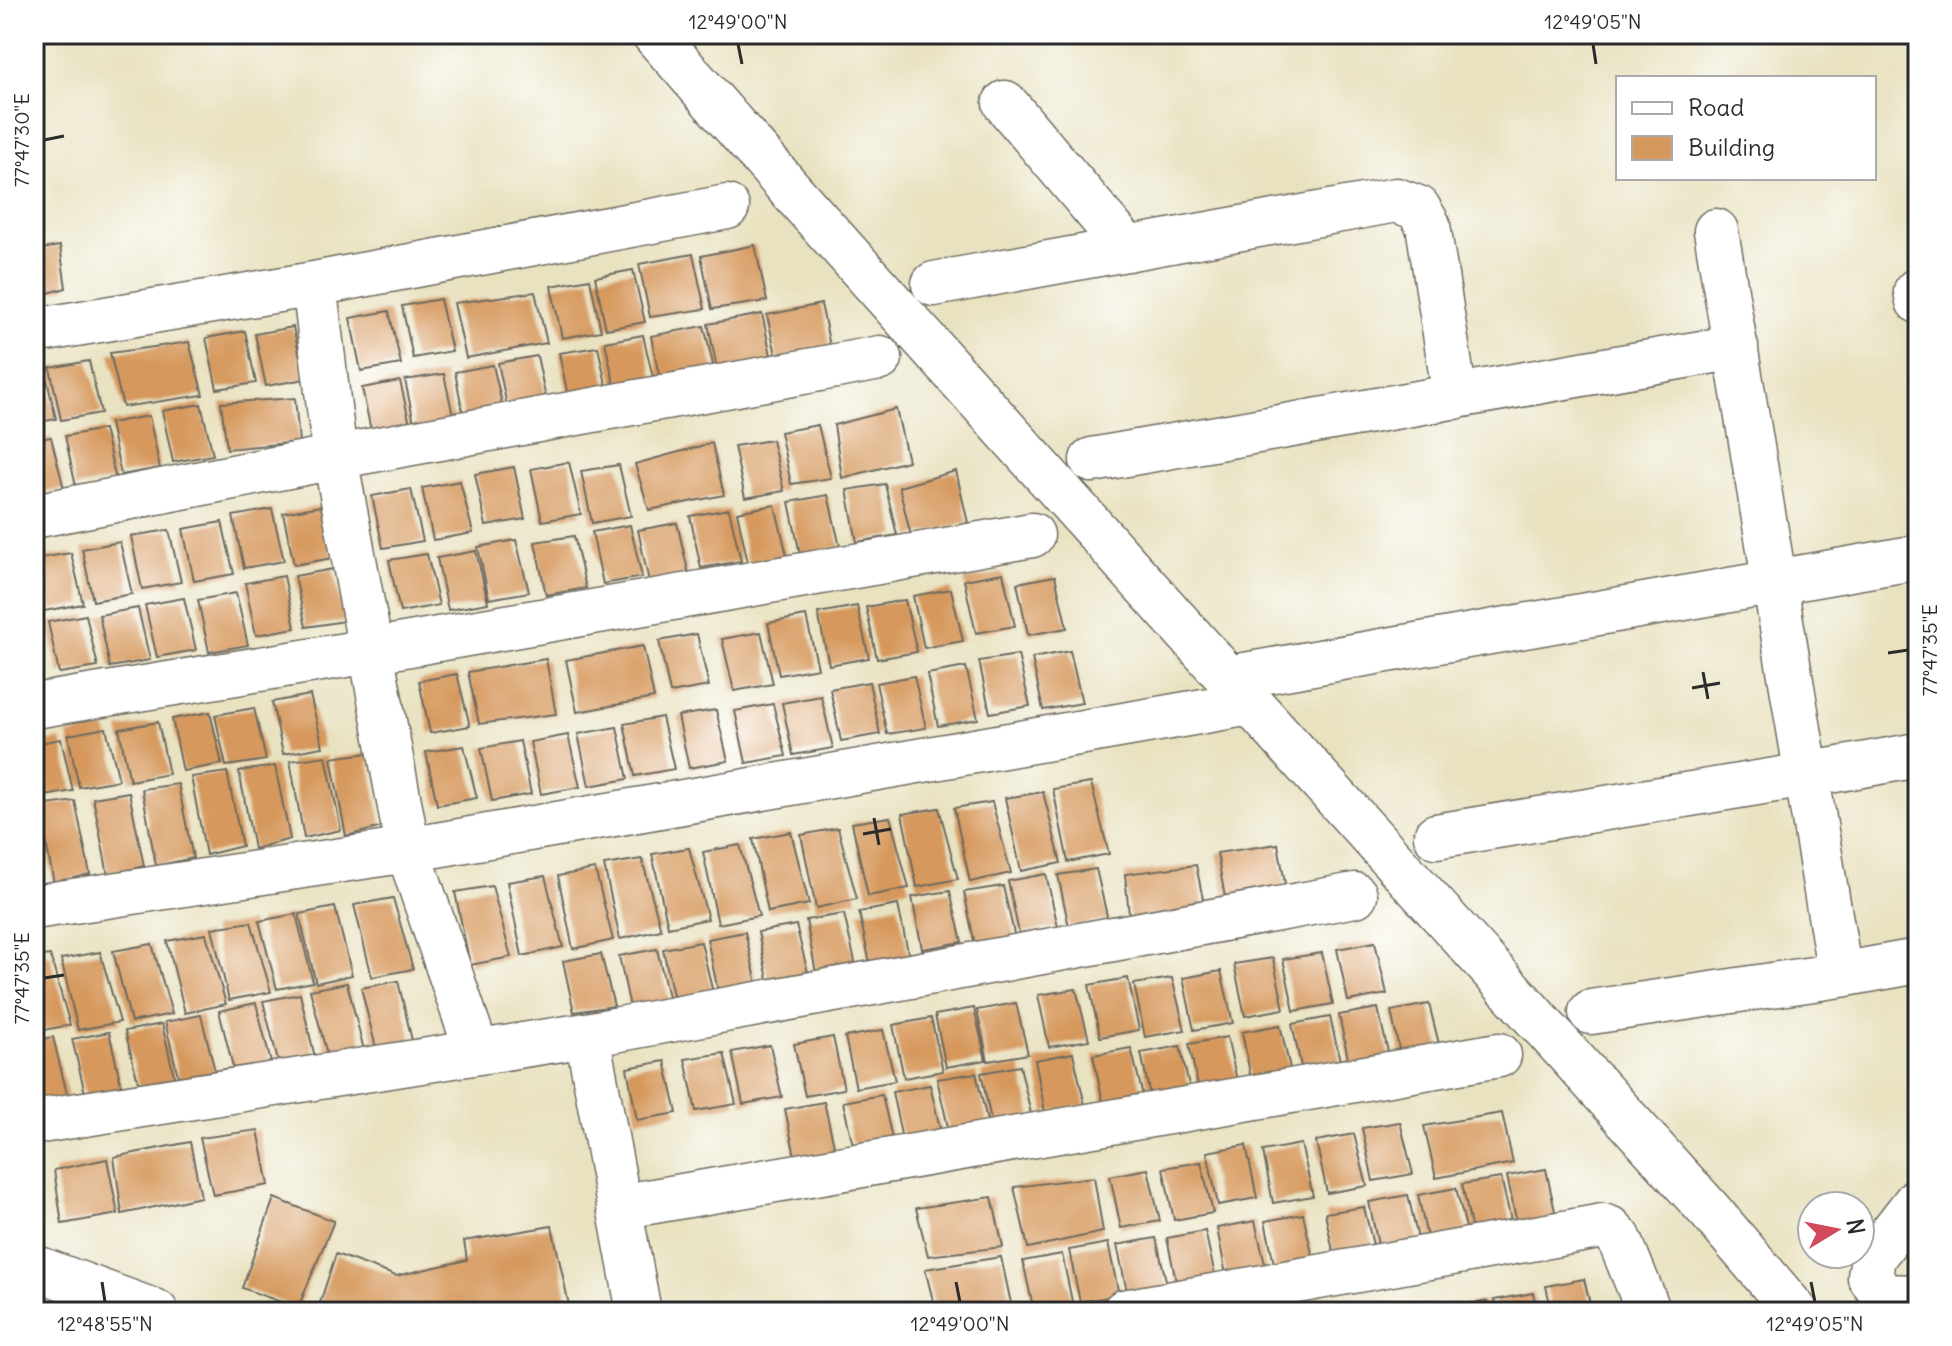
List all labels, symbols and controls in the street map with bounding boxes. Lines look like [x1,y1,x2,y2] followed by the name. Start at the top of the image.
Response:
[689,9,787,34] text: 12°49'00"N
[1544,9,1642,34] text: 12°49'05"N
[1616,76,1876,180] legend
[1688,92,1744,122] text: Road
[9,93,34,187] text: 77°47'30"E
[1688,132,1775,162] text: Building
[1917,604,1942,696] text: 77°47'35"E
[9,932,34,1024] text: 77°47'35"E
[1796,1190,1876,1270] north arrow
[1841,1217,1871,1236] text: N
[57,1311,153,1336] text: 12°48'55"N
[911,1311,1009,1336] text: 12°49'00"N
[1766,1311,1864,1336] text: 12°49'05"N

